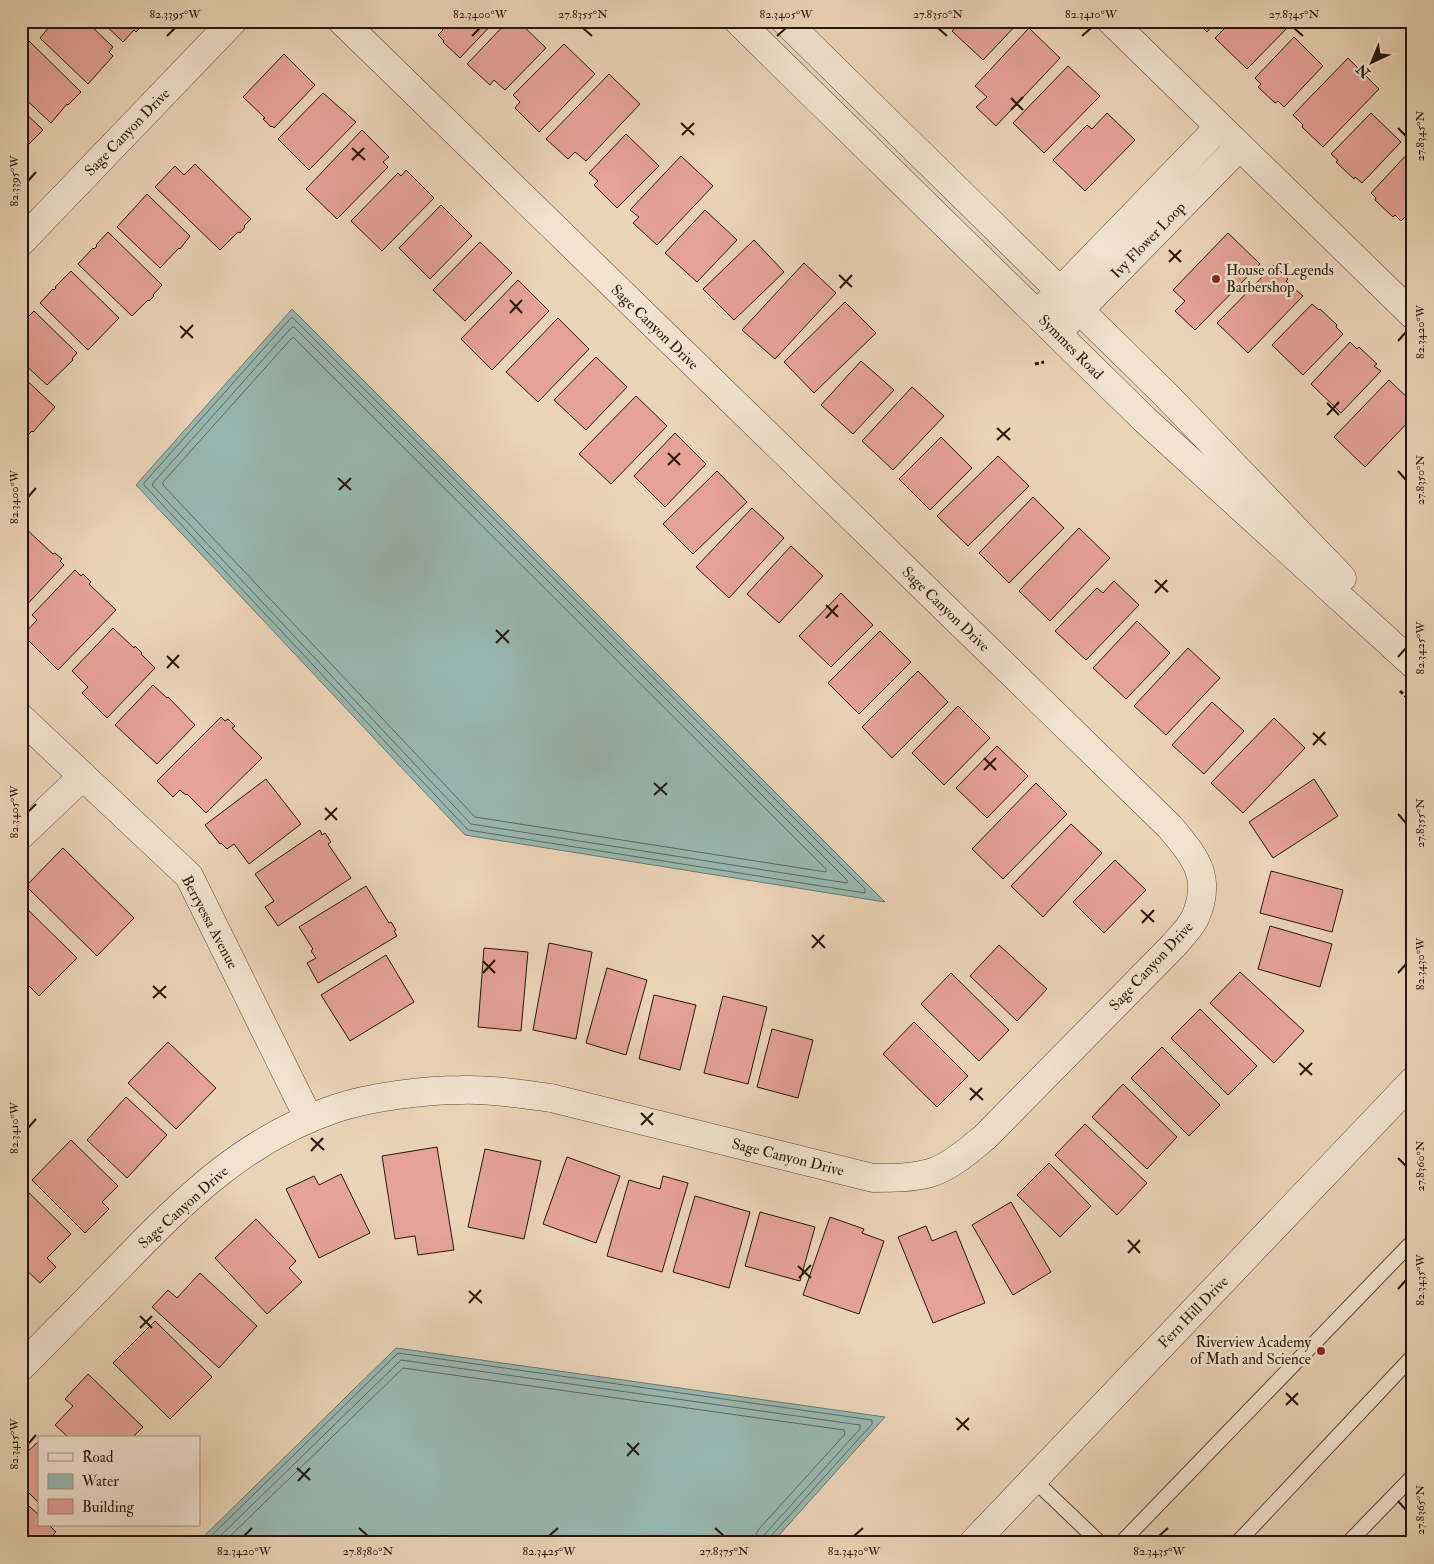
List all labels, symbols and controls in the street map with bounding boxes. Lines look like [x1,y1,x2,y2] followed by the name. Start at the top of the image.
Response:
[149,7,201,22] text: 82.3395°W
[453,7,508,22] text: 82.3400°W
[558,7,608,22] text: 27.8355°N
[760,7,813,22] text: 82.3405°W
[913,7,963,22] text: 27.8350°N
[1065,7,1118,22] text: 82.3410°W
[1269,7,1320,22] text: 27.8345°N
[1346,38,1396,88] north arrow
[1353,60,1374,82] text: N
[81,84,174,180] street label: Sage Canyon Drive
[1413,110,1428,161] text: 27.8345°N
[7,155,22,207] text: 82.3395°W
[1107,198,1191,283] street label: Ivy Flower Loop
[1226,261,1334,298] place label: House of Legends Barbershop
[1210,273,1222,285] marker: House of Legends Barbershop
[607,281,703,374] street label: Sage Canyon Drive
[1413,304,1428,359] text: 82.3420°W
[1034,311,1107,384] street label: Symmes Road
[1413,455,1428,505] text: 27.8350°N
[7,469,22,524] text: 82.3400°W
[898,563,994,656] street label: Sage Canyon Drive
[1413,621,1428,674] text: 82.3425°W
[7,785,22,838] text: 82.3405°W
[1413,798,1428,848] text: 27.8355°N
[177,872,242,972] street label: Berryessa Avenue
[1105,918,1198,1015] street label: Sage Canyon Drive
[1413,937,1428,990] text: 82.3430°W
[7,1101,22,1154] text: 82.3410°W
[730,1134,846,1181] street label: Sage Canyon Drive
[1413,1140,1428,1192] text: 27.8360°N
[134,1162,232,1253] street label: Sage Canyon Drive
[1413,1254,1428,1306] text: 82.3435°W
[1154,1272,1233,1352] street label: Fern Hill Drive
[1190,1333,1311,1369] place label: Riverview Academy of Math and Science
[1315,1345,1327,1357] marker: Riverview Academy of Math and Science
[7,1418,22,1470] text: 82.3415°W
[38,1436,200,1526] legend
[82,1448,114,1467] text: Road
[81,1472,119,1491] text: Water
[1413,1485,1428,1535] text: 27.8365°N
[82,1498,134,1517] text: Building
[217,1544,272,1559] text: 82.3420°W
[343,1544,394,1559] text: 27.8380°N
[523,1544,576,1559] text: 82.3425°W
[699,1544,749,1559] text: 27.8375°N
[828,1544,881,1559] text: 82.3430°W
[1133,1544,1185,1559] text: 82.3435°W

